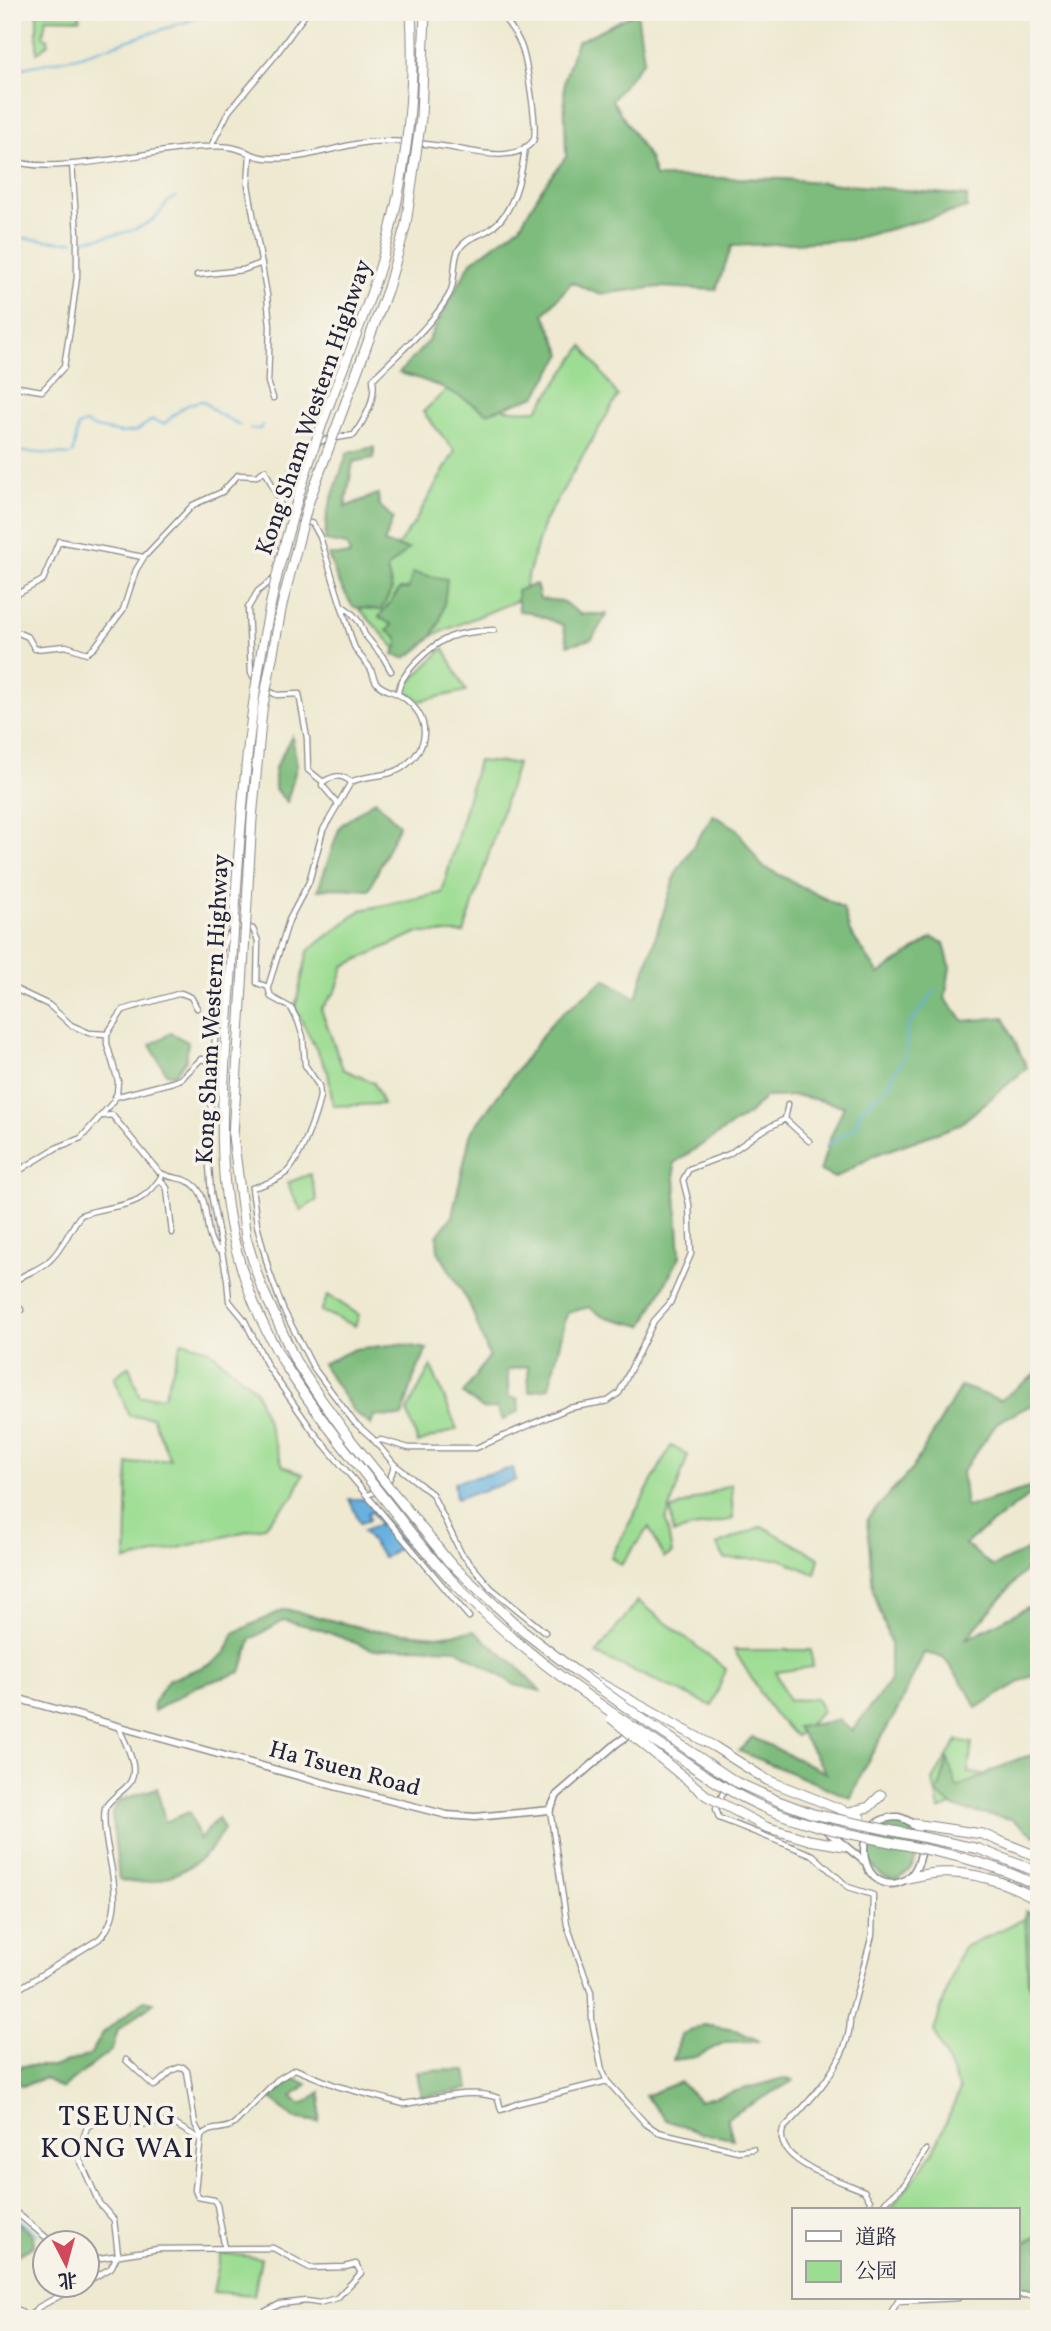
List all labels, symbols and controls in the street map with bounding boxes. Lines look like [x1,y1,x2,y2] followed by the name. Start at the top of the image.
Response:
[248,255,382,560] street label: Kong Sham Western Highway
[189,853,239,1165] street label: Kong Sham Western Highway
[265,1733,424,1806] street label: Ha Tsuen Road
[40,2098,196,2169] district label: TSEUNG KONG WAI
[792,2208,1020,2300] legend
[855,2224,897,2253] text: 道路
[32,2230,102,2300] north arrow
[855,2258,897,2287] text: 公园
[57,2265,78,2293] text: 北

